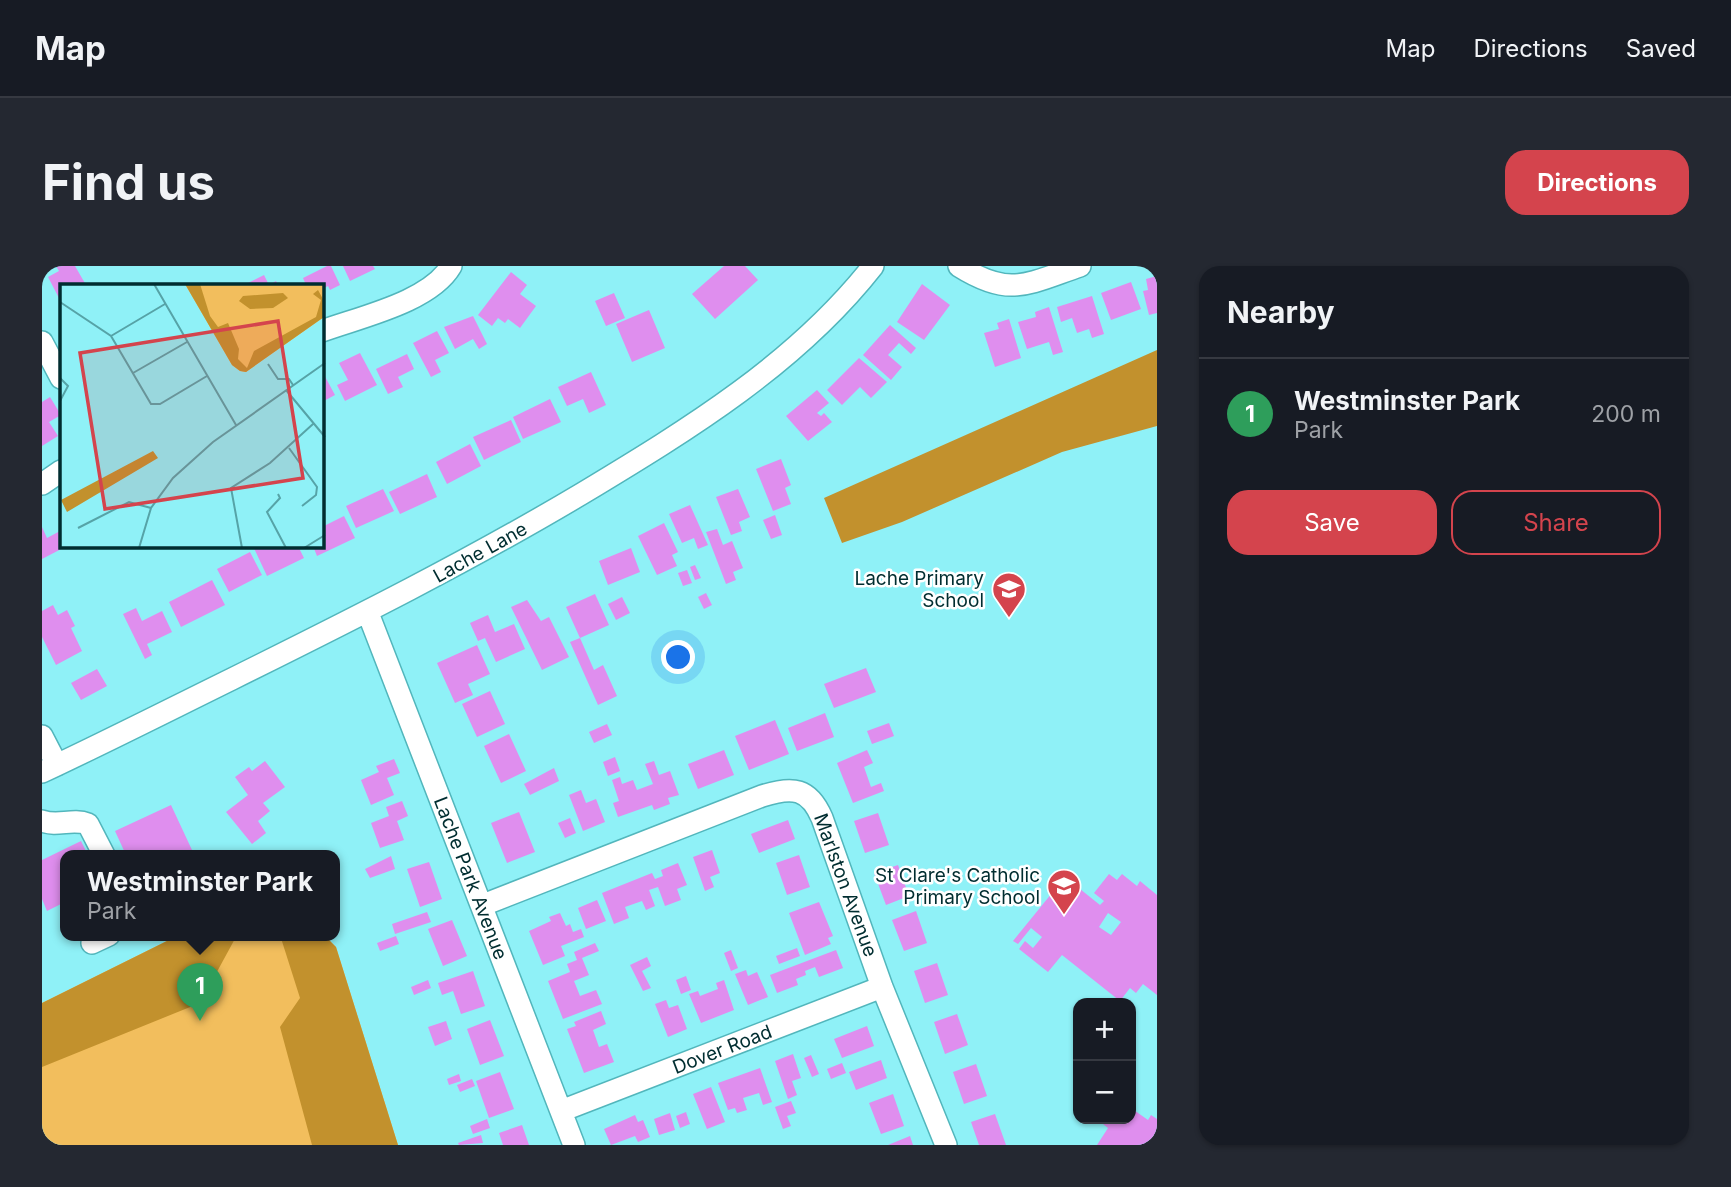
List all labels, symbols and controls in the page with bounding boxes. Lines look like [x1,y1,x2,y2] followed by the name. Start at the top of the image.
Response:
[35,28,106,68] text: Map
[1386,34,1435,63] text: Map
[1473,34,1588,63] text: Directions
[1626,34,1696,63] text: Saved
[1505,150,1689,215] button: Directions
[42,153,215,212] text: Find us
[60,284,324,548] inset map
[1227,294,1335,330] text: Nearby
[1294,385,1520,416] text: Westminster Park
[1245,400,1255,428] text: 1
[1591,400,1661,428] text: 200 m
[1294,416,1343,444] text: Park
[1227,490,1437,555] button: Save
[1451,490,1661,555] button: Share
[429,517,531,588] street label: Lache Lane
[854,567,984,612] place label: Lache Primary School
[990,570,1028,619] school or university icon: Lache Primary School
[661,640,695,674] your location
[429,793,512,963] street label: Lache Park Avenue
[809,810,882,960] street label: Marlston Avenue
[60,850,340,941] popup
[875,864,1040,909] place label: St Clare's Catholic Primary School
[87,866,313,897] text: Westminster Park
[1045,867,1083,916] school or university icon: St Clare's Catholic Primary School
[87,897,136,925] text: Park
[177,963,223,1021] pin: 1
[1073,998,1136,1124] map controls
[1073,998,1136,1061] button: +
[669,1020,775,1079] street label: Dover Road
[1073,1061,1136,1124] button: −

